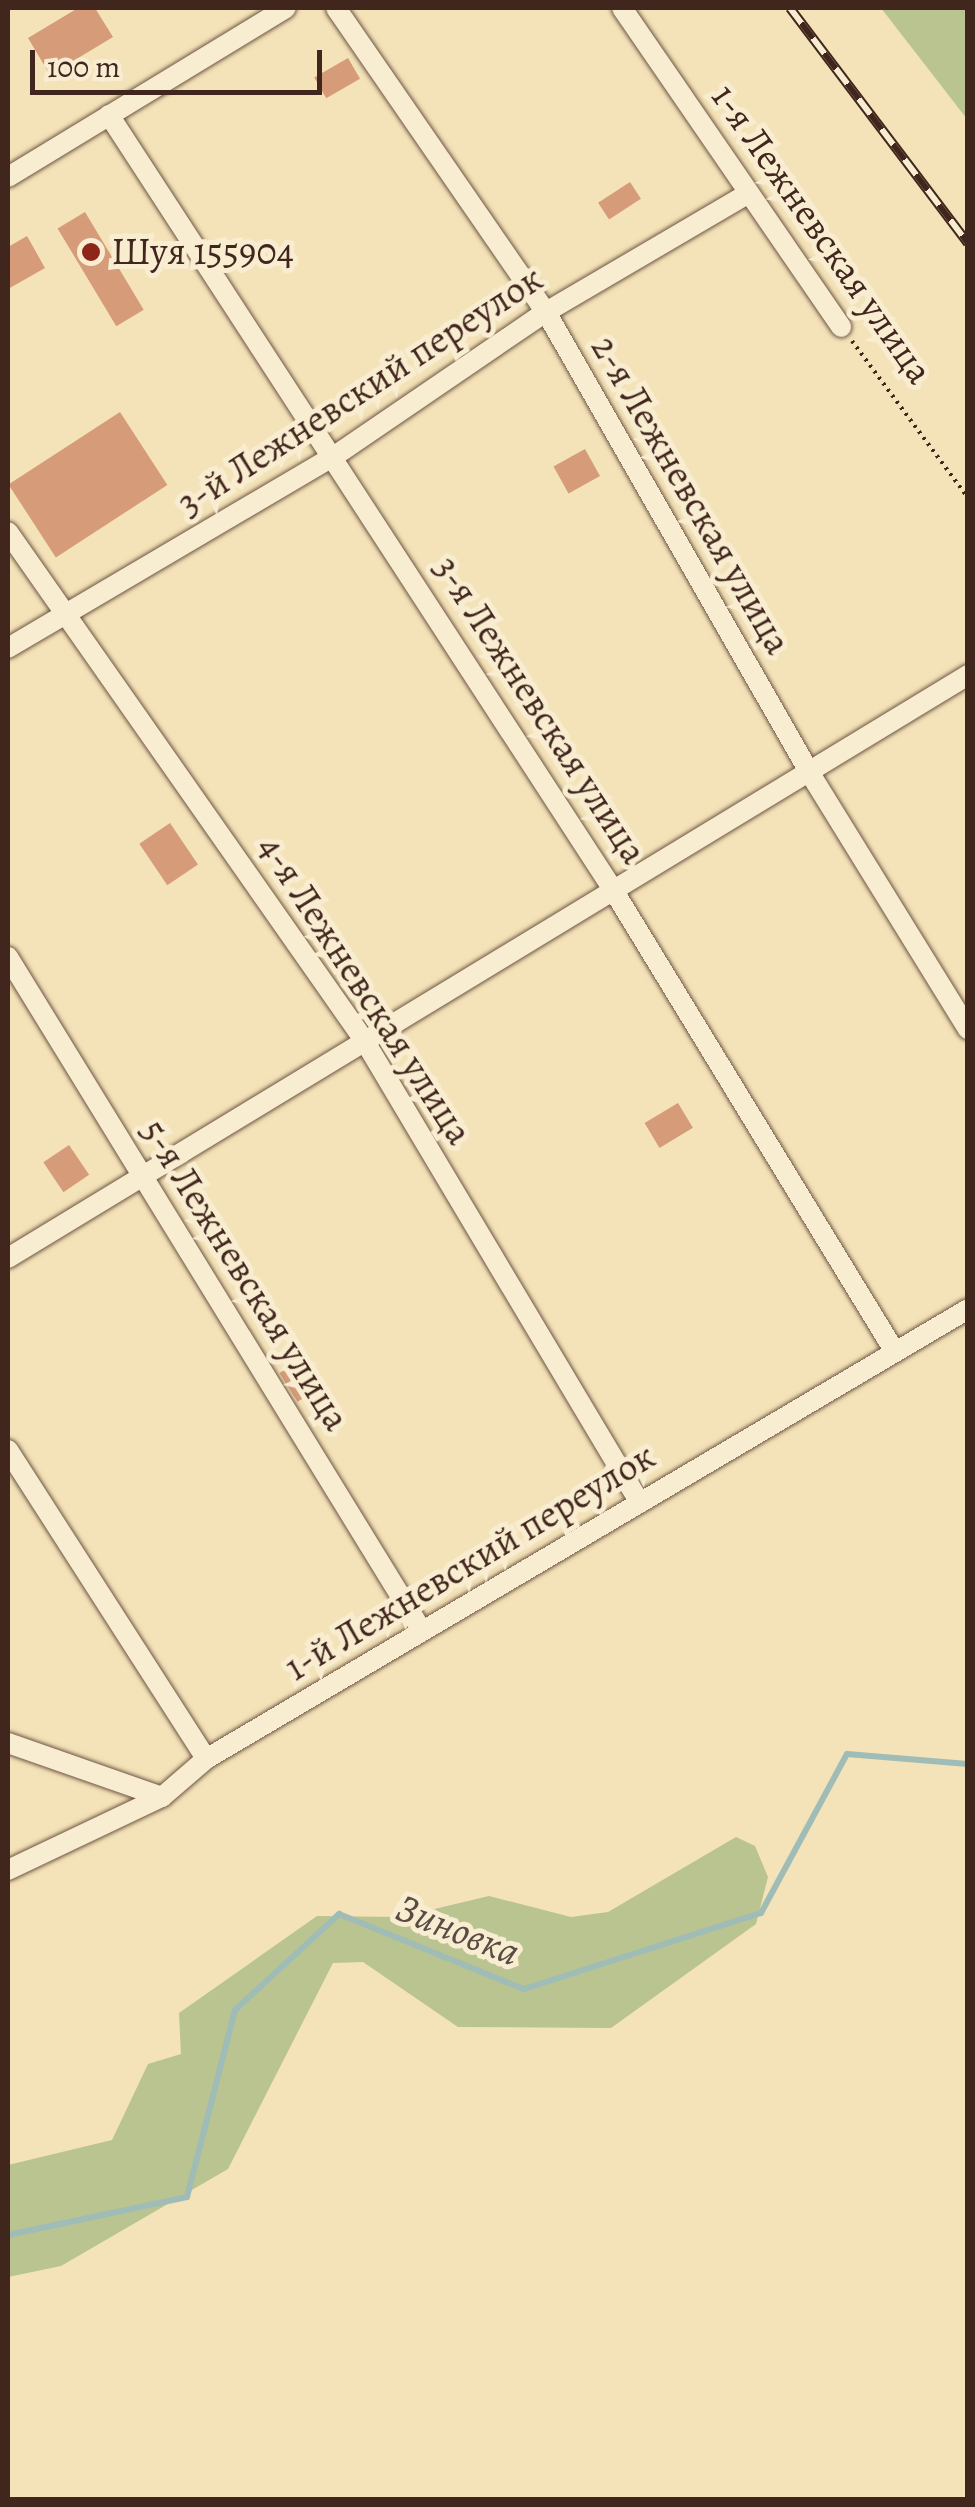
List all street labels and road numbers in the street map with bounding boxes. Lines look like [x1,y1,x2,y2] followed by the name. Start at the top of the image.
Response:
[702,76,942,392] street label: 1-я Лежневская улица
[169,256,551,526] street label: 3-й Лежневский переулок
[581,328,801,662] street label: 2-я Лежневская улица
[423,548,657,872] street label: 3-я Лежневская улица
[248,827,482,1153] street label: 4-я Лежневская улица
[131,1111,359,1439] street label: 5-я Лежневская улица
[277,1433,663,1691] street label: 1-й Лежневский переулок

